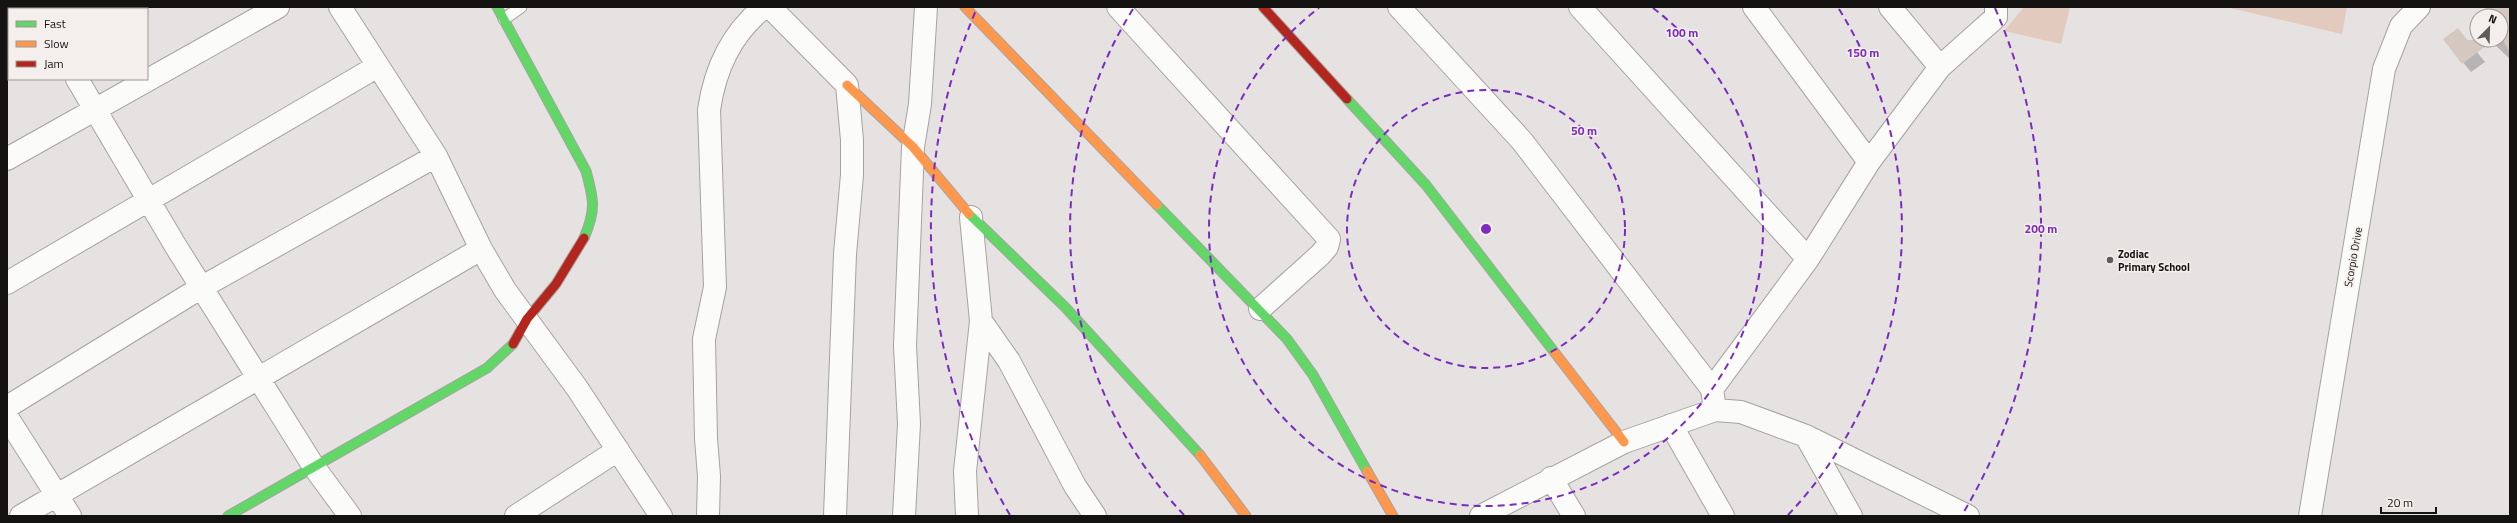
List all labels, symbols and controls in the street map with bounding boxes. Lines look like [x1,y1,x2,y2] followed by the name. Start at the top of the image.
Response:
[8,8,148,80] legend
[2469,8,2509,48] north arrow
[2486,10,2500,28] text: N
[44,14,67,33] text: Fast
[1666,23,1698,42] text: 100 m
[44,34,69,53] text: Slow
[1847,43,1879,62] text: 150 m
[44,54,64,73] text: Jam
[1571,121,1597,140] text: 50 m
[2025,219,2057,238] text: 200 m
[1479,222,1493,236] centre of rings
[2340,225,2366,288] street label: Scorpio Drive
[2118,246,2190,275] place label: Zodiac Primary School
[2105,255,2115,265] marker: Zodiac Primary School
[2381,489,2436,515] scale bar
[2387,493,2413,512] text: 20 m

